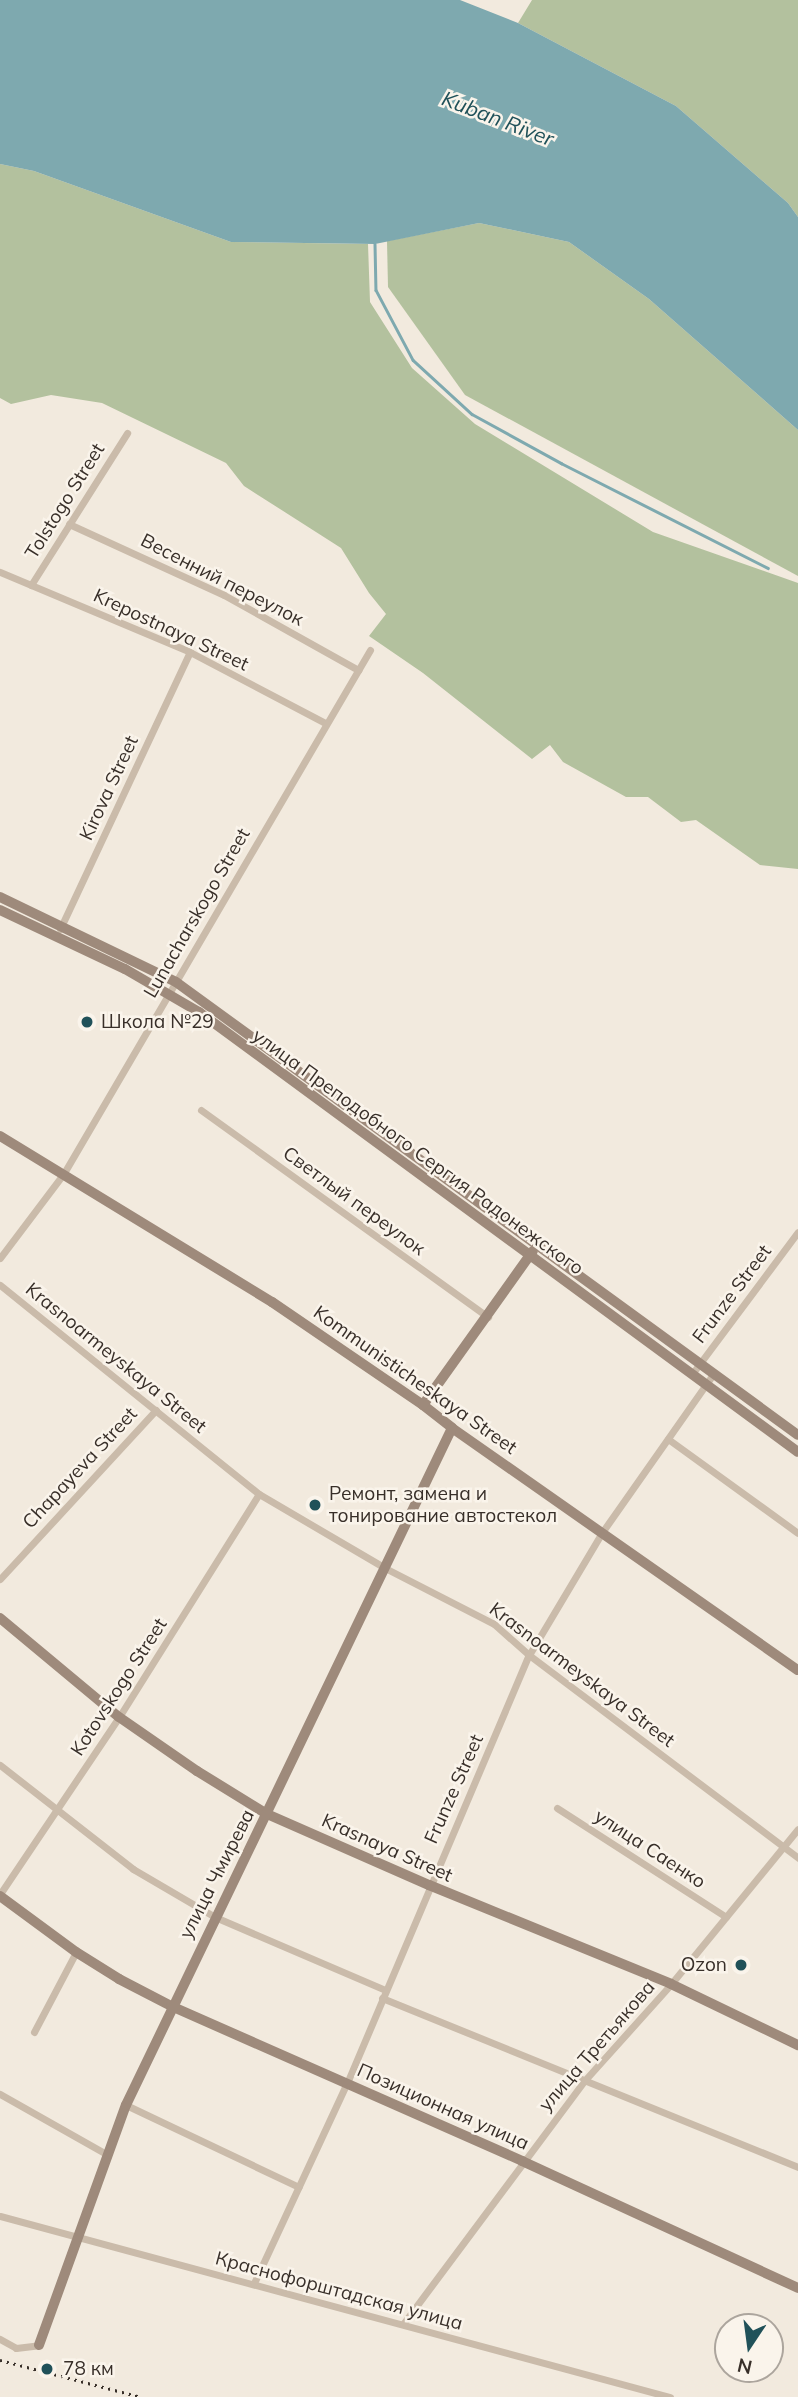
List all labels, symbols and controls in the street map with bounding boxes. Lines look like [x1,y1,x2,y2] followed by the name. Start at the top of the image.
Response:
[439,85,557,151] water label: Kuban River
[20,439,110,563] street label: Tolstogo Street
[137,529,307,631] street label: Весенний переулок
[90,584,252,676] street label: Krepostnaya Street
[75,732,143,844] street label: Kirova Street
[139,824,255,1002] street label: Lunacharskogo Street
[101,1011,214,1033] place label: Школа №29
[79,1014,95,1030] marker: Школа №29
[248,1024,588,1280] street label: улица Преподобного Сергия Радонежского
[278,1142,430,1260] street label: Светлый переулок
[688,1240,776,1348] street label: Frunze Street
[21,1278,211,1438] street label: Krasnoarmeyskaya Street
[309,1301,521,1459] street label: Kommunisticheskaya Street
[18,1403,142,1533] street label: Chapayeva Street
[329,1483,557,1527] place label: Ремонт, замена и тонирование автостекол
[307,1497,323,1513] marker: Ремонт, замена и тонирование автостекол
[485,1598,679,1752] street label: Krasnoarmeyskaya Street
[66,1614,172,1760] street label: Kotovskogo Street
[420,1731,488,1847] street label: Frunze Street
[590,1805,710,1893] street label: улица Саенко
[175,1806,259,1942] street label: улица Чмирева
[318,1809,456,1887] street label: Krasnaya Street
[681,1954,727,1976] place label: Ozon
[733,1957,749,1973] marker: Ozon
[534,1976,660,2116] street label: улица Третьякова
[354,2059,532,2155] street label: Позиционная улица
[213,2247,465,2335] street label: Краснофорштадская улица
[714,2313,784,2383] north arrow
[735,2353,754,2380] text: N
[63,2358,114,2380] place label: 78 км
[37,2359,57,2379] marker: 78 км

